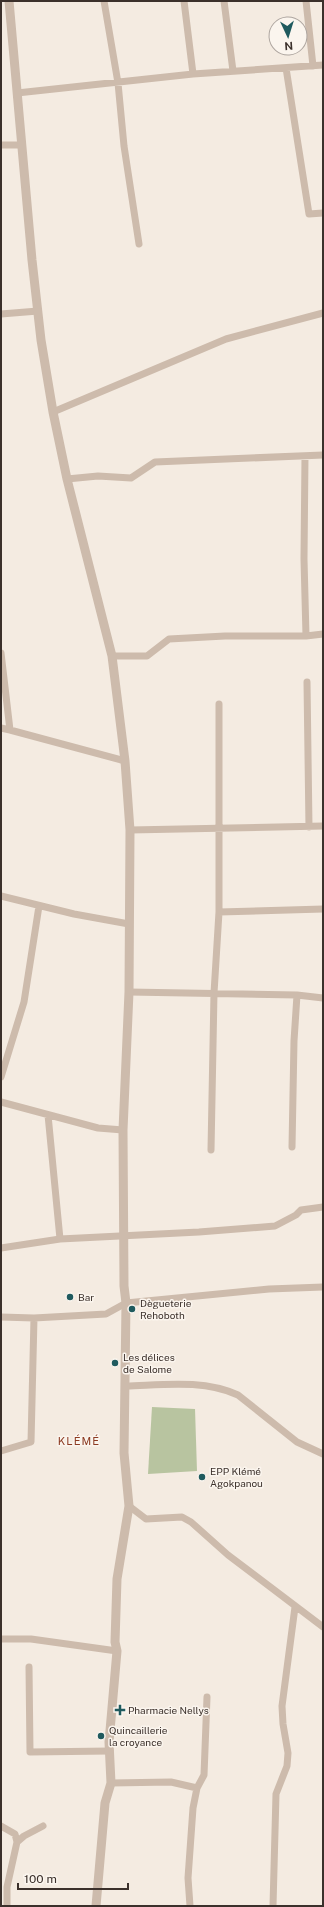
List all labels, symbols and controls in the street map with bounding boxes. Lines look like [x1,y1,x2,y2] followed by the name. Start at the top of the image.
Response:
[268,16,308,56] north arrow
[284,40,293,52] text: N
[78,1291,94,1303] place label: Bar
[65,1292,75,1302] marker: Bar
[140,1297,192,1321] place label: Dègueterie Rehoboth
[127,1304,137,1314] marker: Dègueterie Rehoboth
[123,1351,175,1375] place label: Les délices de Salome
[110,1358,120,1368] marker: Les délices de Salome
[58,1434,100,1447] district label: KLÉMÉ
[210,1465,263,1489] place label: EPP Klémé Agokpanou
[197,1472,207,1482] marker: EPP Klémé Agokpanou
[128,1704,209,1716] place label: Pharmacie Nellys
[115,1705,125,1715] marker: Pharmacie Nellys
[109,1724,168,1748] place label: Quincaillerie la croyance
[96,1731,106,1741] marker: Quincaillerie la croyance
[18,1865,128,1891] scale bar
[24,1872,57,1886] text: 100 m

